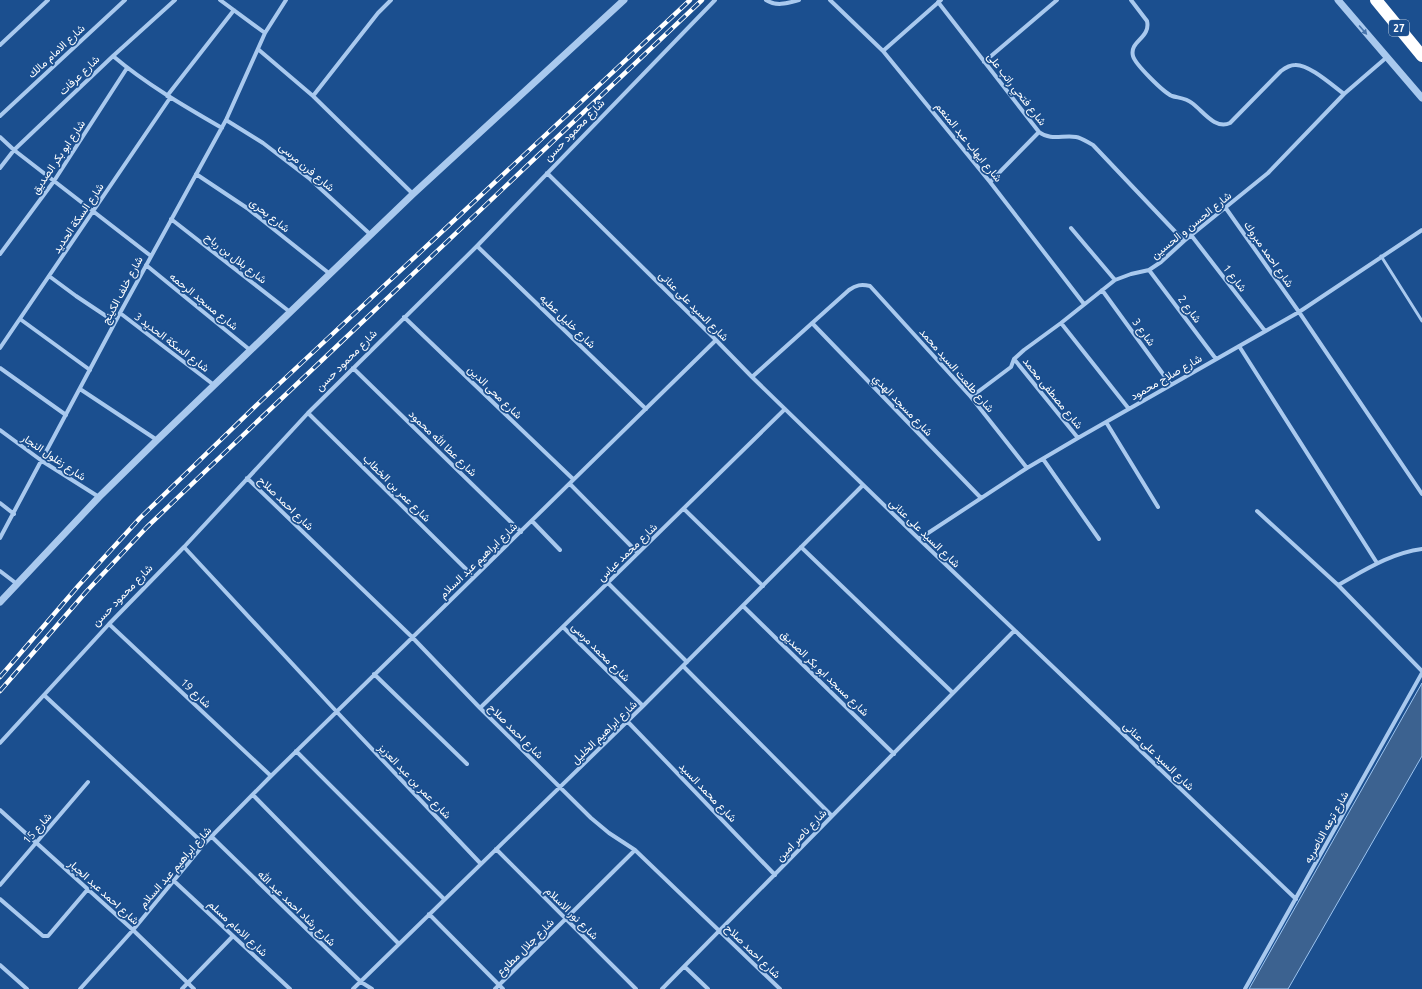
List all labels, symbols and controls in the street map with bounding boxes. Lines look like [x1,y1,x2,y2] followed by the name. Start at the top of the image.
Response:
[1389,20,1409,36] road number: 27
[25,21,88,82] street label: شارع الامام مالك
[1359,24,1368,35] one-way arrow
[982,50,1049,130] street label: شارع فتحي راتب على
[56,53,103,99] street label: شارع عرفات
[541,96,608,165] street label: شارع محمود حسن
[932,100,1005,186] street label: شارع ايهاب عبد المنعم
[29,118,89,197] street label: شارع ابو بكر الصديق
[276,140,337,195] street label: شارع فرن مرسى
[50,180,108,256] street label: شارع السكة الحديد
[1148,189,1235,263] street label: شارع الحسن و الحسين
[246,196,293,236] street label: شارع بحرى
[1240,219,1296,291] street label: شارع احمد مبروك
[202,230,269,288] street label: شارع بلال بن رباح
[99,254,147,327] street label: شارع خلف الكينج
[1219,262,1249,295] street label: شارع 1
[655,269,732,345] street label: شارع السيد على عنانى
[166,270,241,334] street label: شارع مسجد الرحمه
[536,291,599,352] street label: شارع خليل عطيه
[1174,293,1204,326] street label: شارع 2
[131,310,212,376] street label: شارع السكة الحديد 3
[1128,316,1158,349] street label: شارع 3
[916,326,997,416] street label: شارع طلعت السيد محمد
[313,327,381,394] street label: شارع محمود حسن
[1128,352,1205,404] street label: شارع صلاح محمود
[1019,355,1086,432] street label: شارع مصطفى محمد
[464,363,525,423] street label: شارع محى الدين
[868,372,935,441] street label: شارع مسجد الهدي
[405,408,480,480] street label: شارع عطا الله محمود
[18,431,89,485] street label: شارع زغلول النجار
[359,452,433,526] street label: شارع عمر بن الخطاب
[254,474,316,534] street label: شارع احمد صلاح
[886,496,963,571] street label: شارع السيد على عنانى
[437,519,521,602] street label: شارع ابراهيم عبد السلام
[595,520,661,585] street label: شارع محمد عباس
[89,561,156,630] street label: شارع محمود حسن
[568,620,633,685] street label: شارع محمد مرسى
[777,628,872,720] street label: شارع مسجد ابو بكر الصديق
[177,676,214,712] street label: شارع 19
[569,698,641,768] street label: شارع ابراهيم الخليل
[485,701,546,762] street label: شارع احمد صلاح
[1120,719,1197,794] street label: شارع السيد على عنانى
[374,740,454,823] street label: شارع عمر بن عبد العزيز
[675,760,739,826] street label: شارع محمد السيد
[1301,789,1353,866] street label: شارع ترعه الناصريه
[773,806,830,865] street label: شارع ناصر امين
[20,810,55,847] street label: شارع 15
[136,824,215,911] street label: شارع ابراهيم عبد السلام
[64,856,142,929] street label: شارع احمد عبد الجبار
[254,868,339,950] street label: شارع رشاد احمد عبد الله
[542,884,601,943] street label: شارع نور الاسلام
[204,897,270,960] street label: شارع الامام مسلم
[494,916,558,980] street label: شارع جلال مطاوع
[721,922,783,982] street label: شارع احمد صلاح

